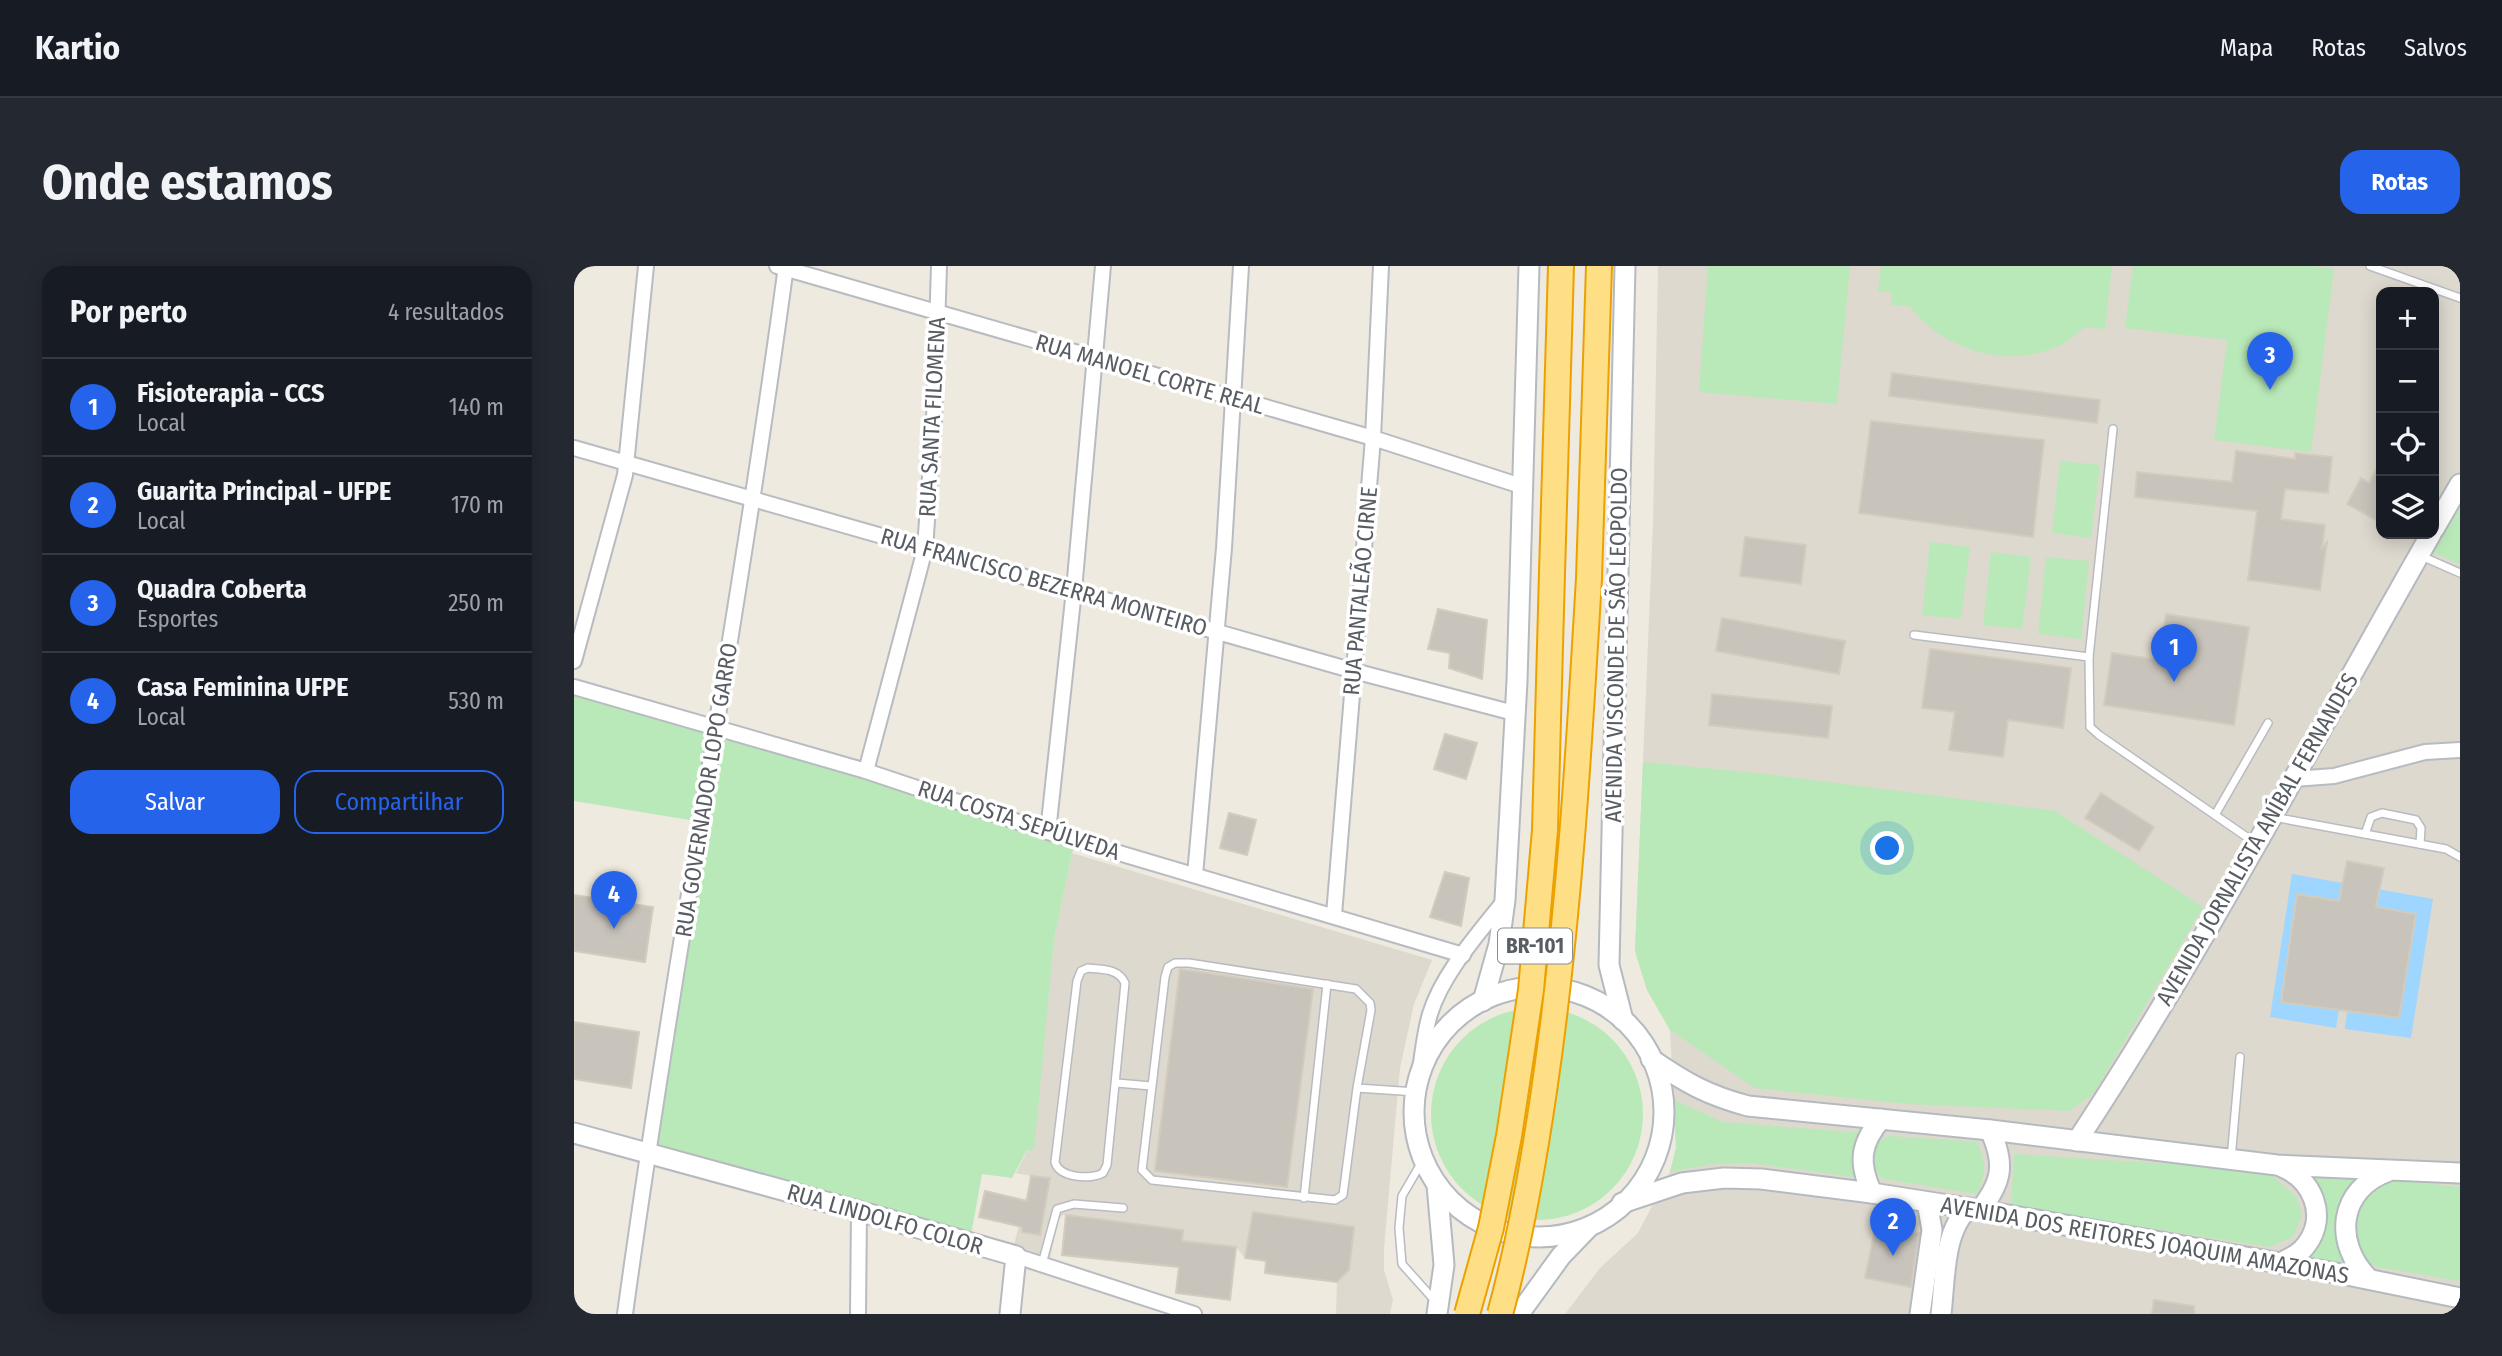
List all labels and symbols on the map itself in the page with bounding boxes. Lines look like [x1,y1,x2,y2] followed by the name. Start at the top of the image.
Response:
[913,316,951,518] street label: RUA SANTA FILOMENA
[1032,328,1268,420] street label: RUA MANOEL CORTE REAL
[2247,332,2293,390] pin: 3
[1599,467,1633,823] street label: AVENIDA VISCONDE DE SÃO LEOPOLDO
[1337,486,1383,696] street label: RUA PANTALEÃO CIRNE
[878,522,1210,642] street label: RUA FRANCISCO BEZERRA MONTEIRO
[2151,624,2197,682] pin: 1
[669,641,743,939] street label: RUA GOVERNADOR LOPO GARRO
[2149,667,2364,1010] street label: AVENIDA JORNALISTA ANÍBAL FERNANDES
[914,773,1124,866] street label: RUA COSTA SEPÚLVEDA
[1870,831,1904,865] your location
[591,871,637,929] pin: 4
[1498,928,1572,964] road number: BR-101
[784,1178,987,1261] street label: RUA LINDOLFO COLOR
[1939,1190,2351,1290] street label: AVENIDA DOS REITORES JOAQUIM AMAZONAS
[1870,1198,1916,1256] pin: 2

